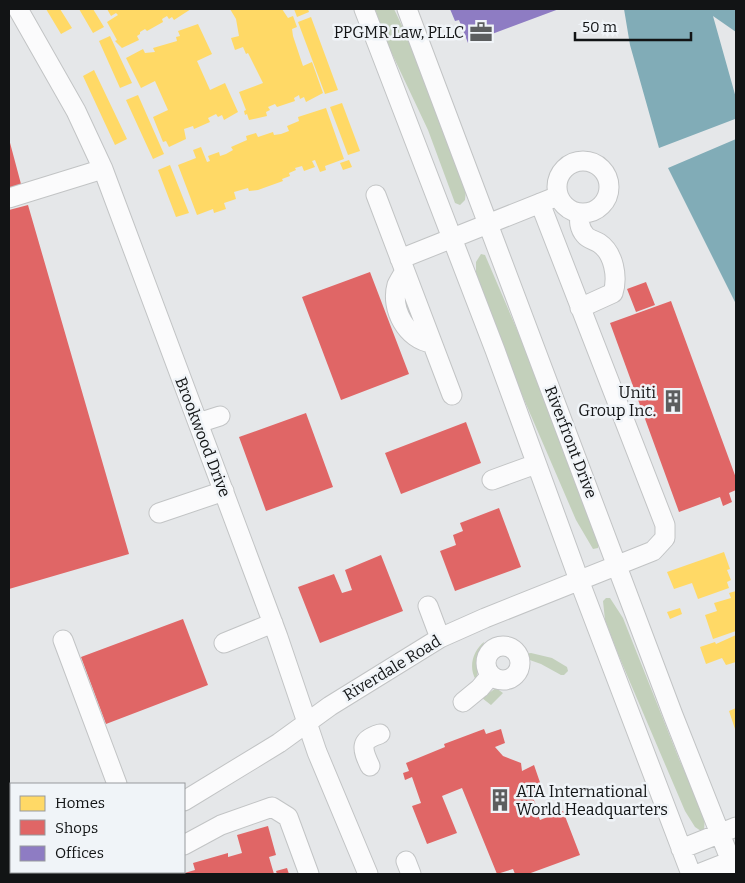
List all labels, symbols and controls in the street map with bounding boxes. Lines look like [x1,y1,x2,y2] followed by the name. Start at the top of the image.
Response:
[575,10,691,42] scale bar
[582,18,618,36] text: 50 m
[468,19,494,45] office icon: PPGMR Law, PLLC
[334,23,464,42] place label: PPGMR Law, PLLC
[171,374,235,500] street label: Brookwood Drive
[541,383,601,501] street label: Riverfront Drive
[578,383,656,420] place label: Uniti Group Inc.
[660,388,686,414] building icon: Uniti Group Inc.
[340,631,445,705] street label: Riverdale Road
[516,782,668,819] place label: ATA International World Headquarters
[10,783,185,873] legend
[487,787,513,813] building icon: ATA International World Headquarters
[55,794,105,812] text: Homes
[55,819,98,837] text: Shops
[55,844,104,862] text: Offices

